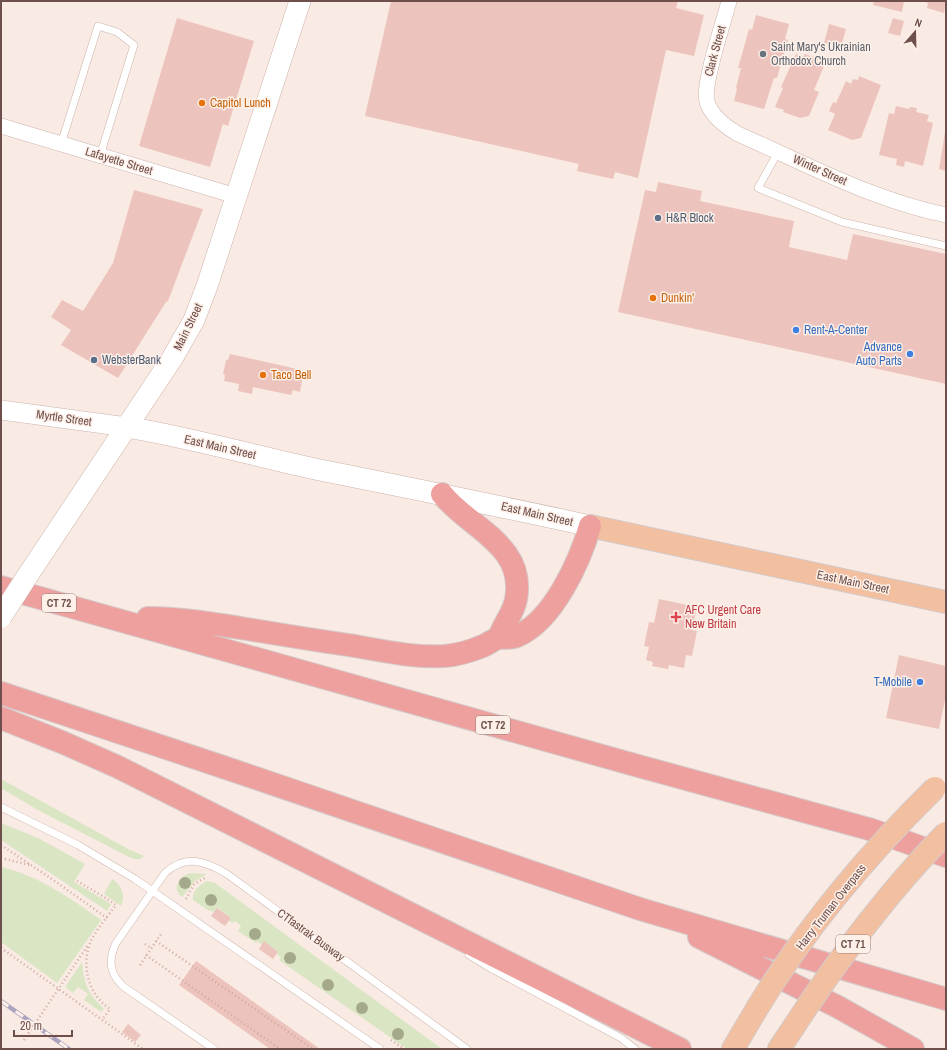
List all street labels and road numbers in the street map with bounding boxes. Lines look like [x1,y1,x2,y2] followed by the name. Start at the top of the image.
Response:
[701,24,730,78] street label: Clark Street
[83,143,155,179] street label: Lafayette Street
[790,151,850,189] street label: Winter Street
[170,300,206,353] street label: Main Street
[35,406,93,430] street label: Myrtle Street
[182,431,258,463] street label: East Main Street
[499,498,575,530] street label: East Main Street
[815,567,891,597] street label: East Main Street
[42,594,76,612] road number: CT 72
[476,716,510,734] road number: CT 72
[792,861,870,953] street label: Harry Truman Overpass
[274,905,348,965] street label: CTfastrak Busway
[836,935,870,953] road number: CT 71

